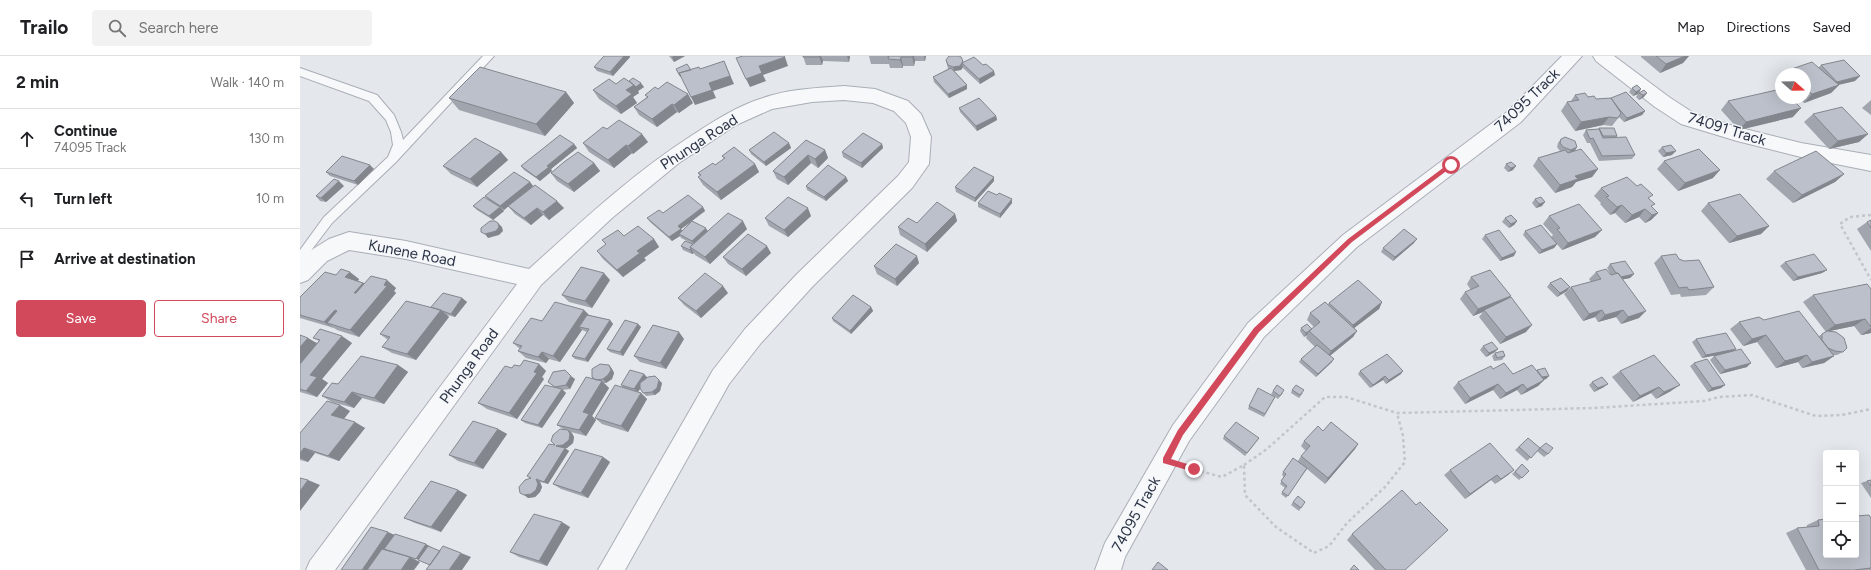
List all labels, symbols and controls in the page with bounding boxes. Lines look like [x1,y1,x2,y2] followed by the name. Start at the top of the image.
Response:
[92,10,372,46] search box
[20,16,68,39] text: Trailo
[106,17,128,39] icon: search
[138,19,219,37] text: Search here
[1677,19,1705,36] text: Map
[1727,19,1790,36] text: Directions
[1812,19,1851,36] text: Saved
[1491,64,1564,135] street label: 74095 Track
[1775,68,1811,104] north arrow
[16,72,59,92] text: 2 min
[210,75,284,90] text: Walk · 140 m
[1686,109,1769,150] street label: 74091 Track
[657,110,741,174] street label: Phunga Road
[54,122,117,140] text: Continue
[16,128,38,150] icon: ahead
[249,131,284,146] text: 130 m
[54,140,126,155] text: 74095 Track
[1442,156,1460,174] route start
[16,188,38,210] icon: left
[54,190,112,208] text: Turn left
[256,191,284,206] text: 10 m
[367,236,457,270] street label: Kunene Road
[16,248,38,270] icon: arrive
[54,250,195,268] text: Arrive at destination
[16,300,146,337] button: Save
[154,300,284,337] button: Share
[436,325,502,407] street label: Phunga Road
[1823,450,1859,558] map controls
[1823,450,1859,486] button: +
[1185,460,1203,478] route end
[1108,472,1164,555] street label: 74095 Track
[1823,486,1859,522] button: −
[1823,522,1859,558] button: locate

